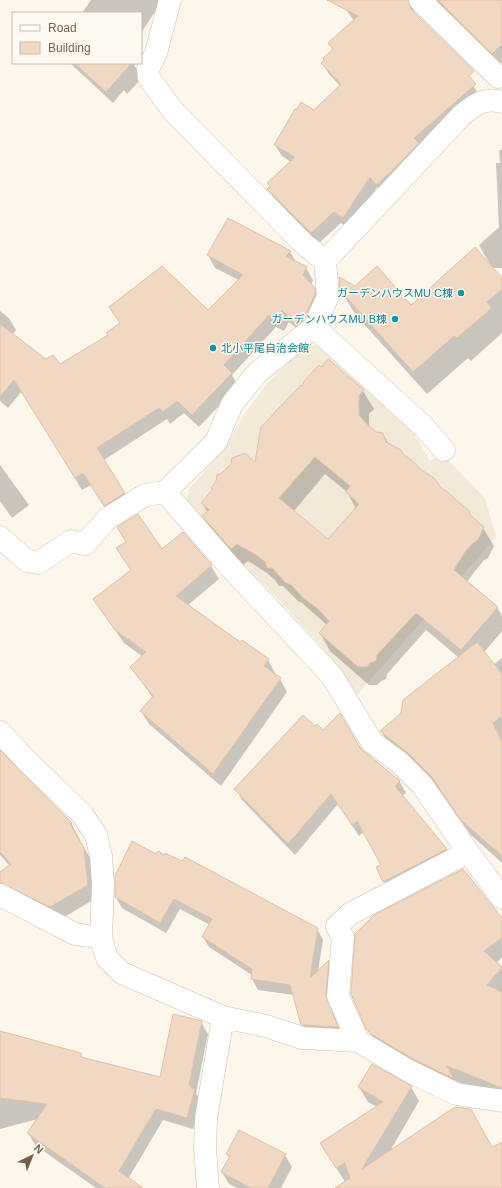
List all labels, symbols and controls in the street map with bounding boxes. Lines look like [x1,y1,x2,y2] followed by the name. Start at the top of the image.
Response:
[12,12,142,64] legend
[48,21,77,35] text: Road
[48,41,91,55] text: Building
[337,287,453,299] place label: ガーデンハウスMU C棟
[456,288,466,298] marker: ガーデンハウスMU C棟
[272,313,387,325] place label: ガーデンハウスMU B棟
[390,314,400,324] marker: ガーデンハウスMU B棟
[221,342,309,354] place label: 北小平尾自治会館
[208,343,218,353] marker: 北小平尾自治会館
[12,1136,52,1176] north arrow
[32,1142,46,1156] text: N

